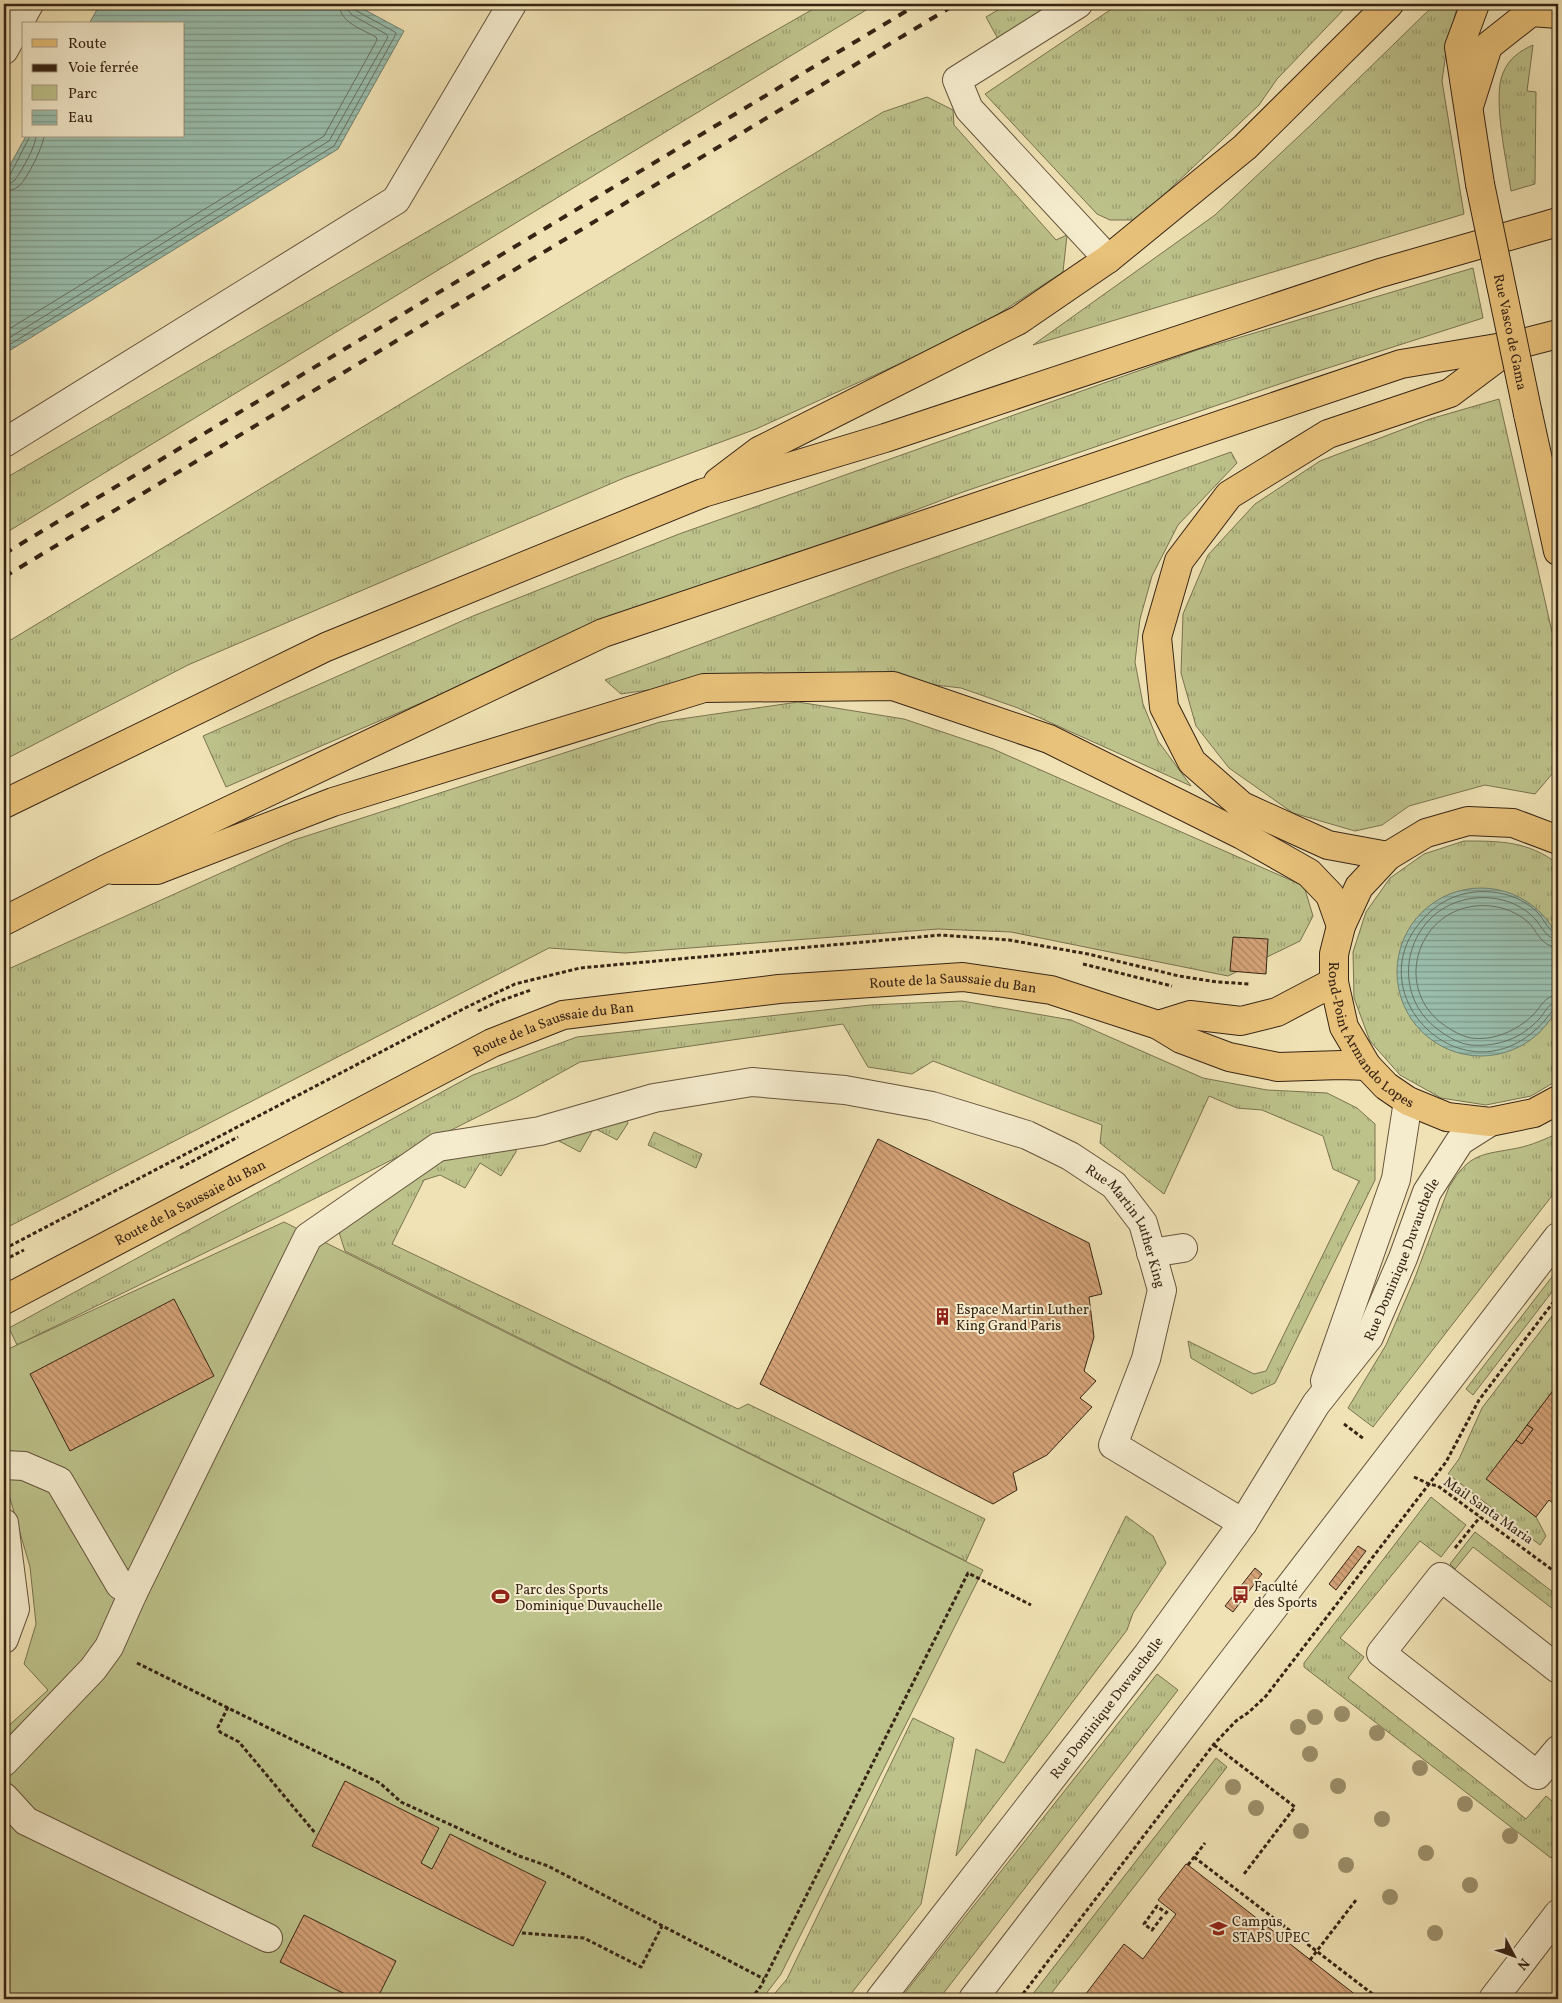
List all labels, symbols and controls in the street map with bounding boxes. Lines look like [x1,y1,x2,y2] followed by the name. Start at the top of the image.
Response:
[22,22,185,138] legend
[68,34,107,55] text: Route
[68,58,139,79] text: Voie ferrée
[68,84,97,105] text: Parc
[68,108,93,129] text: Eau
[1488,272,1531,392] street label: Rue Vasco de Gama
[1322,962,1416,1113] street label: Rond-Point Armando Lopes
[869,969,1038,999] street label: Route de la Saussaie du Ban
[470,999,635,1062] street label: Route de la Saussaie du Ban
[112,1156,269,1251] street label: Route de la Saussaie du Ban
[1081,1161,1169,1290] street label: Rue Martin Luther King
[1360,1174,1445,1344] street label: Rue Dominique Duvauchelle
[956,1301,1089,1336] place label: Espace Martin Luther King Grand Paris
[932,1307,952,1327] building icon: Espace Martin Luther King Grand Paris
[1439,1473,1537,1549] street label: Mail Santa Maria
[1254,1578,1317,1613] place label: Faculté des Sports
[515,1581,663,1616] place label: Parc des Sports Dominique Duvauchelle
[1230,1584,1250,1604] bus stop icon: Faculté des Sports
[491,1587,511,1607] sports icon: Parc des Sports Dominique Duvauchelle
[1046,1633,1169,1783] street label: Rue Dominique Duvauchelle
[1232,1913,1310,1948] place label: Campus STAPS UPEC
[1208,1919,1228,1939] school or university icon: Campus STAPS UPEC
[1490,1930,1540,1980] north arrow
[1512,1953,1533,1974] text: N

